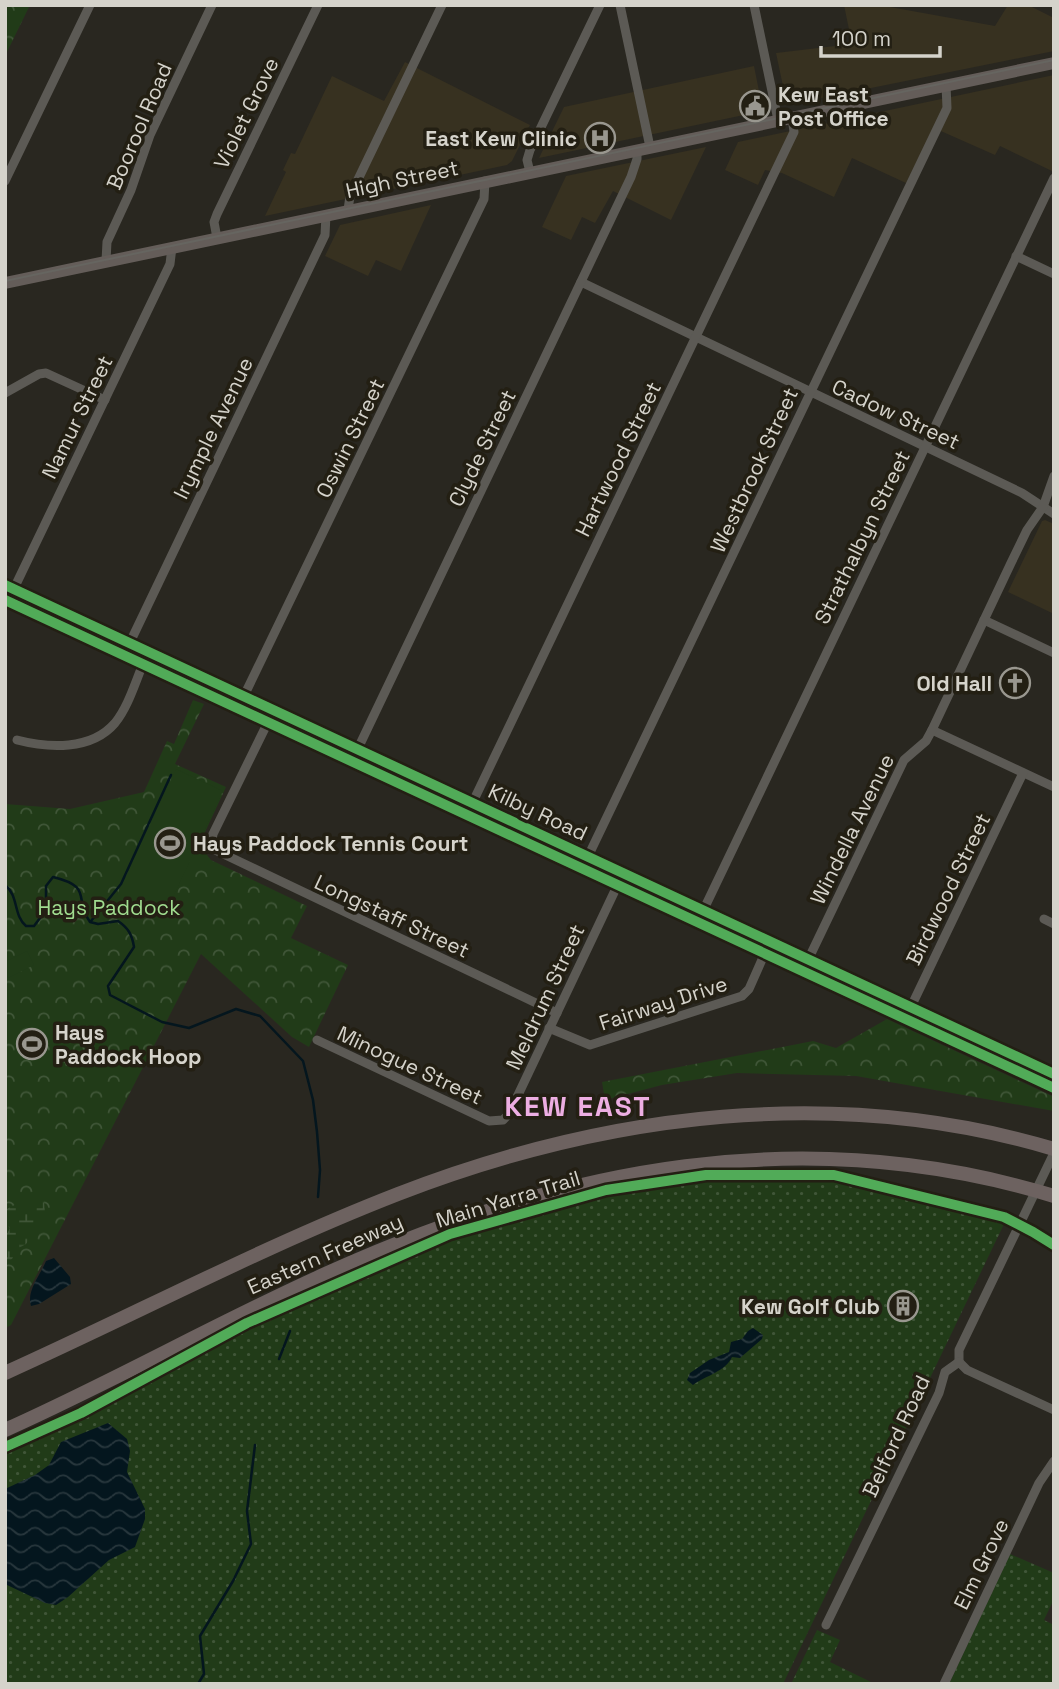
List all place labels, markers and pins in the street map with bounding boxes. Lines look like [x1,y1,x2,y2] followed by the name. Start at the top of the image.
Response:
[778,81,889,132] place label: Kew East Post Office
[738,89,772,123] public building icon: Kew East Post Office
[583,121,617,155] hospital icon: East Kew Clinic
[425,125,577,152] place label: East Kew Clinic
[998,666,1032,700] church icon: Old Hall
[916,670,992,697] place label: Old Hall
[153,826,187,860] sports icon: Hays Paddock Tennis Court
[193,830,468,857] place label: Hays Paddock Tennis Court
[55,1019,201,1070] place label: Hays Paddock Hoop
[15,1027,49,1061] sports icon: Hays Paddock Hoop
[886,1289,920,1323] building icon: Kew Golf Club
[741,1293,880,1320] place label: Kew Golf Club

